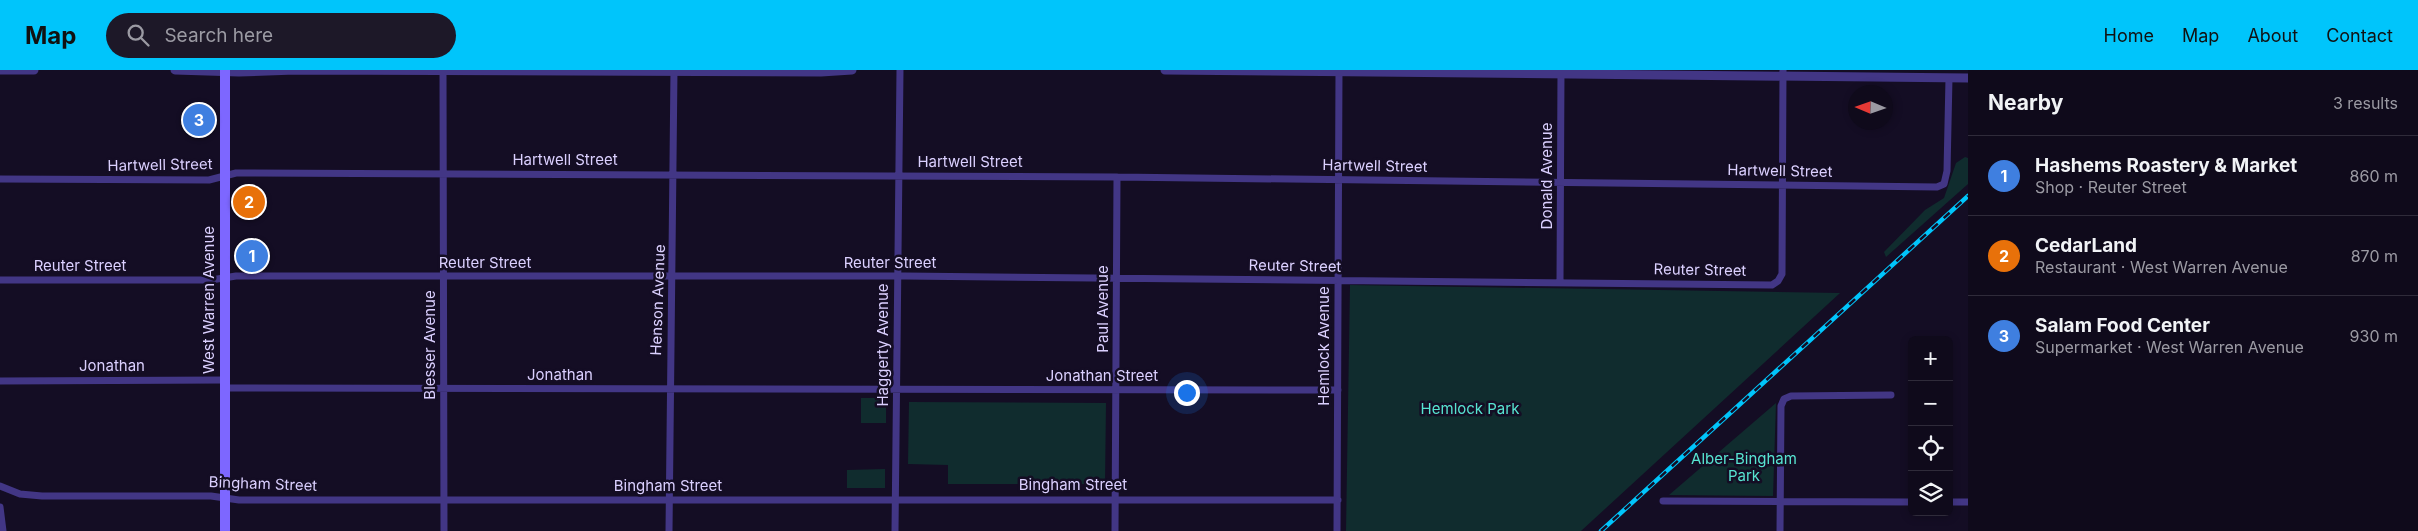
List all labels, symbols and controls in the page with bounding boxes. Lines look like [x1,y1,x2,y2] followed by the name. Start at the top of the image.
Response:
[106,13,456,58] search box
[25,21,76,50] text: Map
[124,21,152,49] icon: search
[164,24,273,47] text: Search here
[2104,25,2154,46] text: Home
[2182,25,2219,46] text: Map
[2247,25,2298,46] text: About
[2326,25,2393,46] text: Contact
[1848,85,1893,130] north arrow
[1988,90,2063,115] text: Nearby
[2333,93,2398,113] text: 3 results
[183,101,215,139] pin: 3
[1537,123,1556,229] street label: Donald Avenue
[512,150,618,169] street label: Hartwell Street
[917,152,1023,171] street label: Hartwell Street
[107,154,213,175] street label: Hartwell Street
[2035,154,2297,177] text: Hashems Roastery & Market
[1322,155,1428,176] street label: Hartwell Street
[1727,160,1833,181] street label: Hartwell Street
[2001,166,2007,186] text: 1
[2350,166,2398,186] text: 860 m
[2035,177,2187,197] text: Shop · Reuter Street
[233,183,265,221] pin: 2
[199,226,218,374] street label: West Warren Avenue
[2035,234,2137,257] text: CedarLand
[236,237,268,275] pin: 1
[646,244,669,356] street label: Henson Avenue
[1999,246,2009,266] text: 2
[2351,246,2398,266] text: 870 m
[439,253,531,272] street label: Reuter Street
[844,253,936,272] street label: Reuter Street
[1248,255,1342,276] street label: Reuter Street
[34,256,126,275] street label: Reuter Street
[2035,257,2288,277] text: Restaurant · West Warren Avenue
[1653,259,1747,280] street label: Reuter Street
[1093,265,1112,353] street label: Paul Avenue
[873,283,892,407] street label: Haggerty Avenue
[1314,286,1333,406] street label: Hemlock Avenue
[420,290,439,400] street label: Blesser Avenue
[2035,314,2210,337] text: Salam Food Center
[1999,326,2009,346] text: 3
[2350,326,2398,346] text: 930 m
[1908,336,1953,516] map controls
[1908,336,1953,381] button: +
[2035,337,2304,357] text: Supermarket · West Warren Avenue
[79,356,145,375] street label: Jonathan
[527,365,593,384] street label: Jonathan
[1046,366,1158,385] street label: Jonathan Street
[1174,380,1200,406] your location
[1908,381,1953,426] button: −
[1421,399,1520,418] park label: Hemlock Park
[1908,426,1953,471] button: locate
[1691,449,1797,485] park label: Alber-Bingham Park
[1908,471,1953,516] button: layers
[208,472,318,495] street label: Bingham Street
[1019,475,1127,494] street label: Bingham Street
[614,476,722,495] street label: Bingham Street

